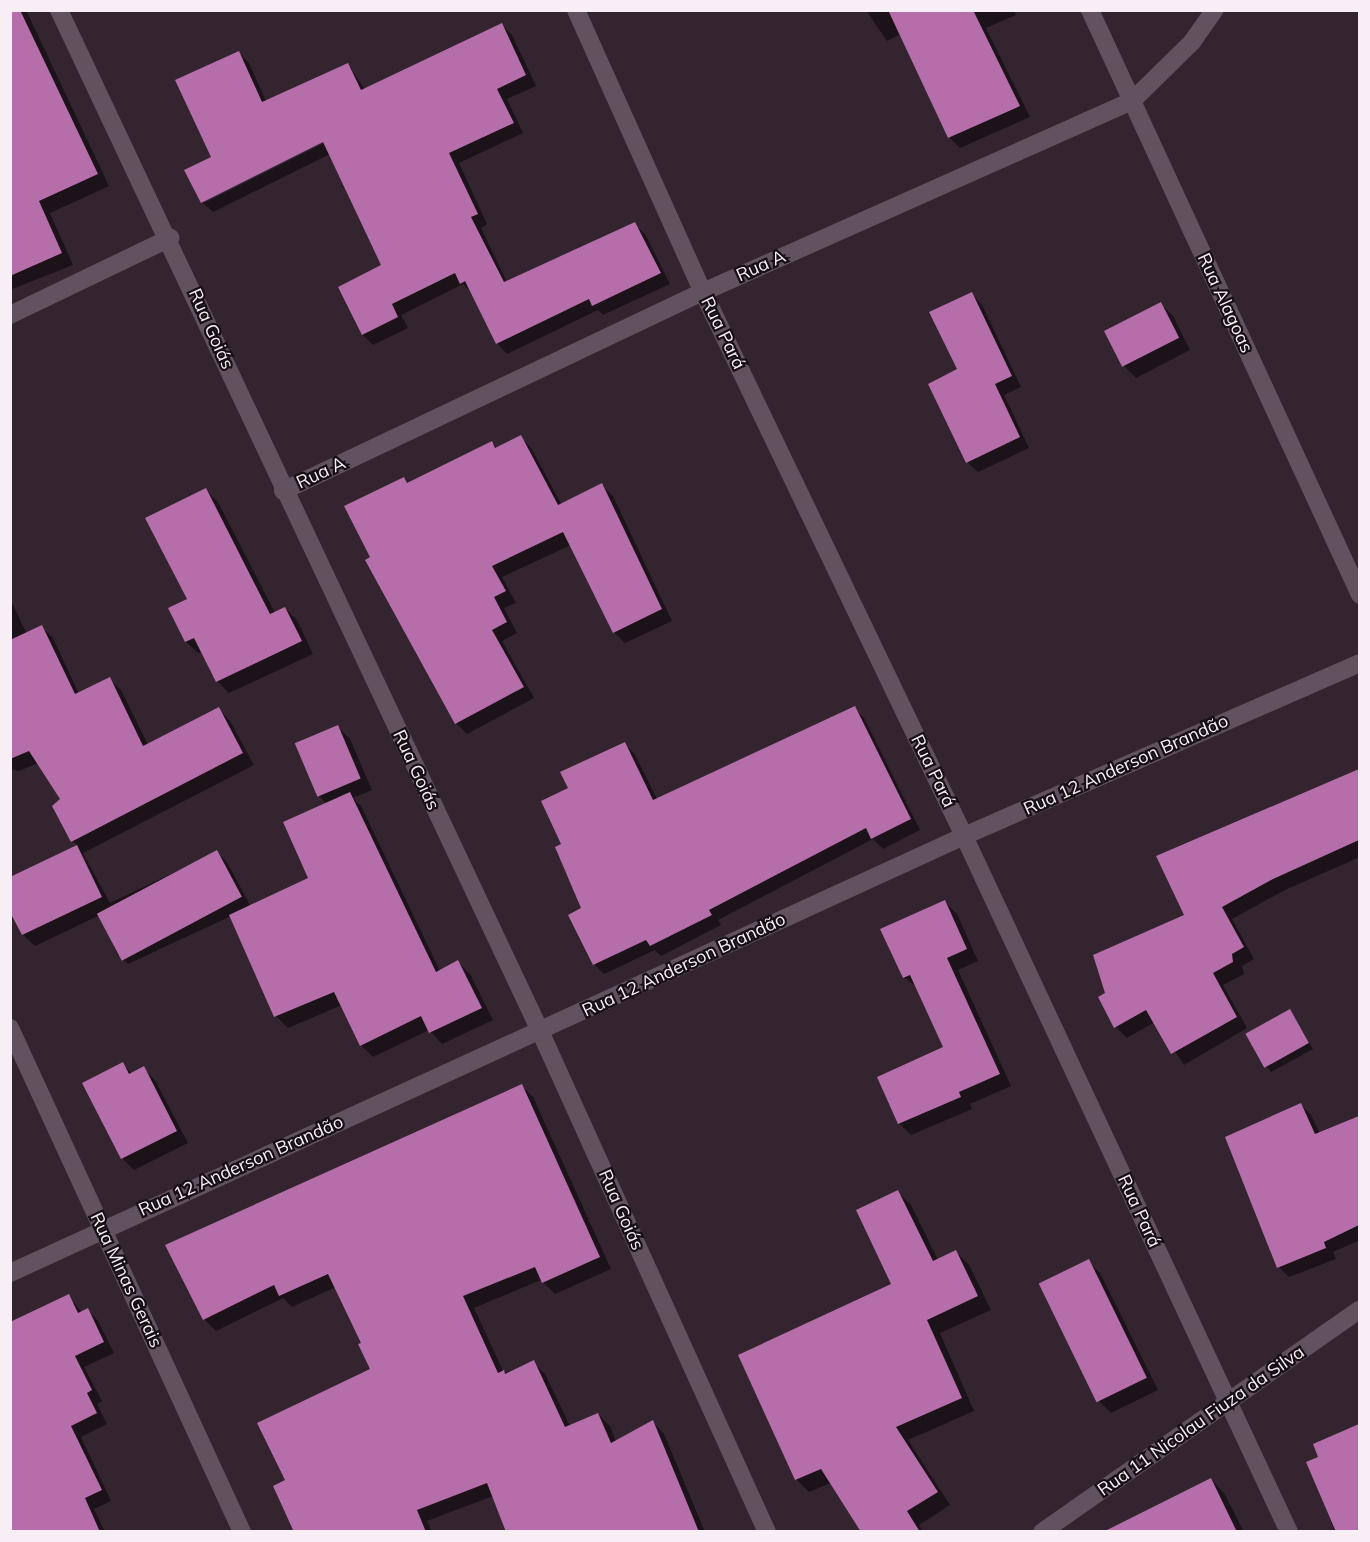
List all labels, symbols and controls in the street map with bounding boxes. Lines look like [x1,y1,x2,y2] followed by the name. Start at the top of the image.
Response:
[733,246,789,286] street label: Rua A
[1192,250,1258,356] street label: Rua Alagoas
[184,285,238,373] street label: Rua Goiás
[696,293,750,373] street label: Rua Pará
[293,452,349,494] street label: Rua A
[1020,710,1232,820] street label: Rua 12 Anderson Brandão
[388,727,444,813] street label: Rua Goiás
[906,731,960,811] street label: Rua Pará
[579,908,789,1022] street label: Rua 12 Anderson Brandão
[135,1111,347,1221] street label: Rua 12 Anderson Brandão
[594,1166,648,1254] street label: Rua Goiás
[1113,1171,1165,1251] street label: Rua Pará
[85,1209,167,1351] street label: Rua Minas Gerais
[1094,1341,1308,1501] street label: Rua 11 Nicolau Fiuza da Silva

